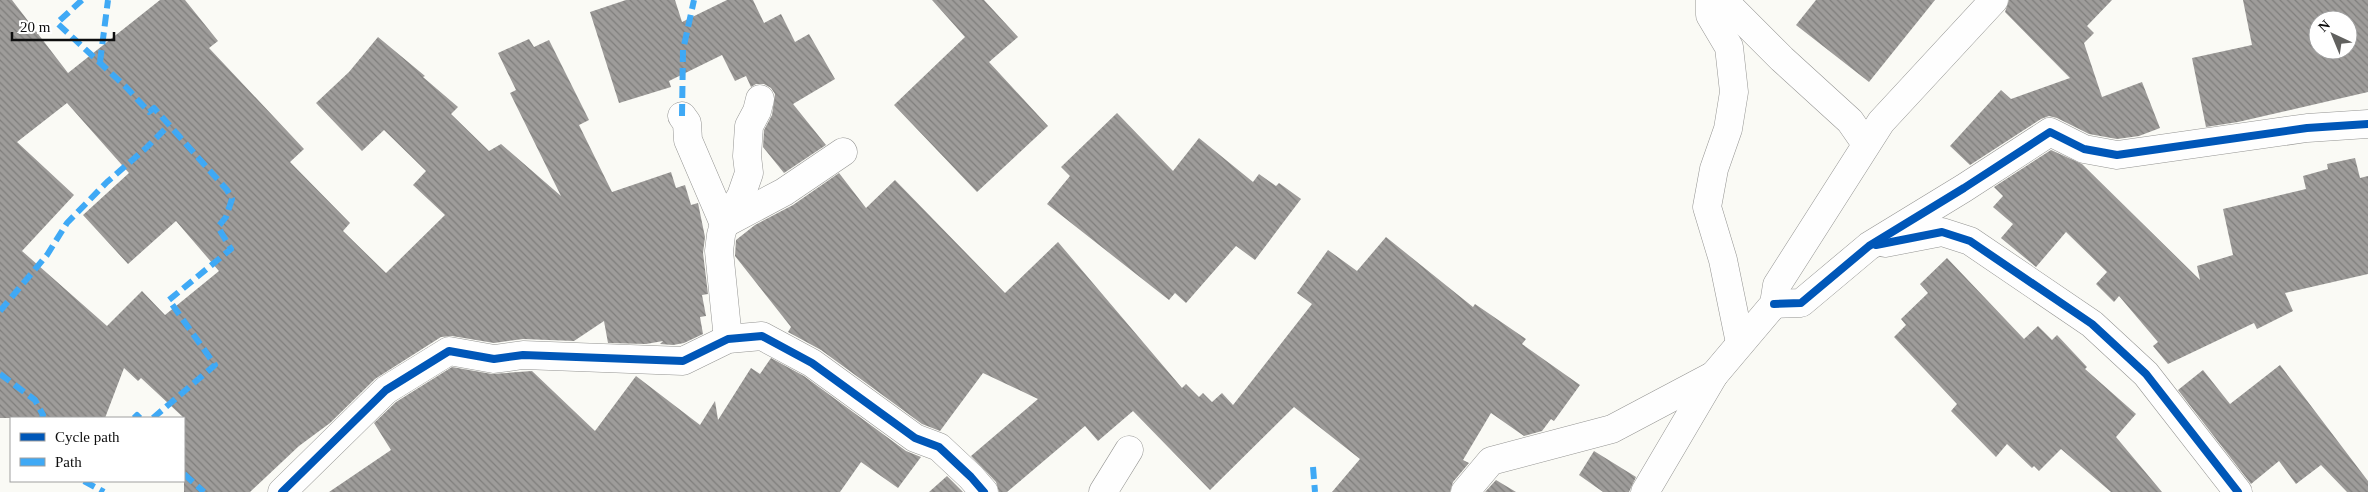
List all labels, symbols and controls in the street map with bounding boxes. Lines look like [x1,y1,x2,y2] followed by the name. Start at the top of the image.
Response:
[12,10,115,42] scale bar
[2308,10,2358,60] north arrow
[2315,17,2333,35] text: N
[20,19,51,35] text: 20 m
[10,417,185,482] legend
[55,429,120,445] text: Cycle path
[55,454,82,470] text: Path

